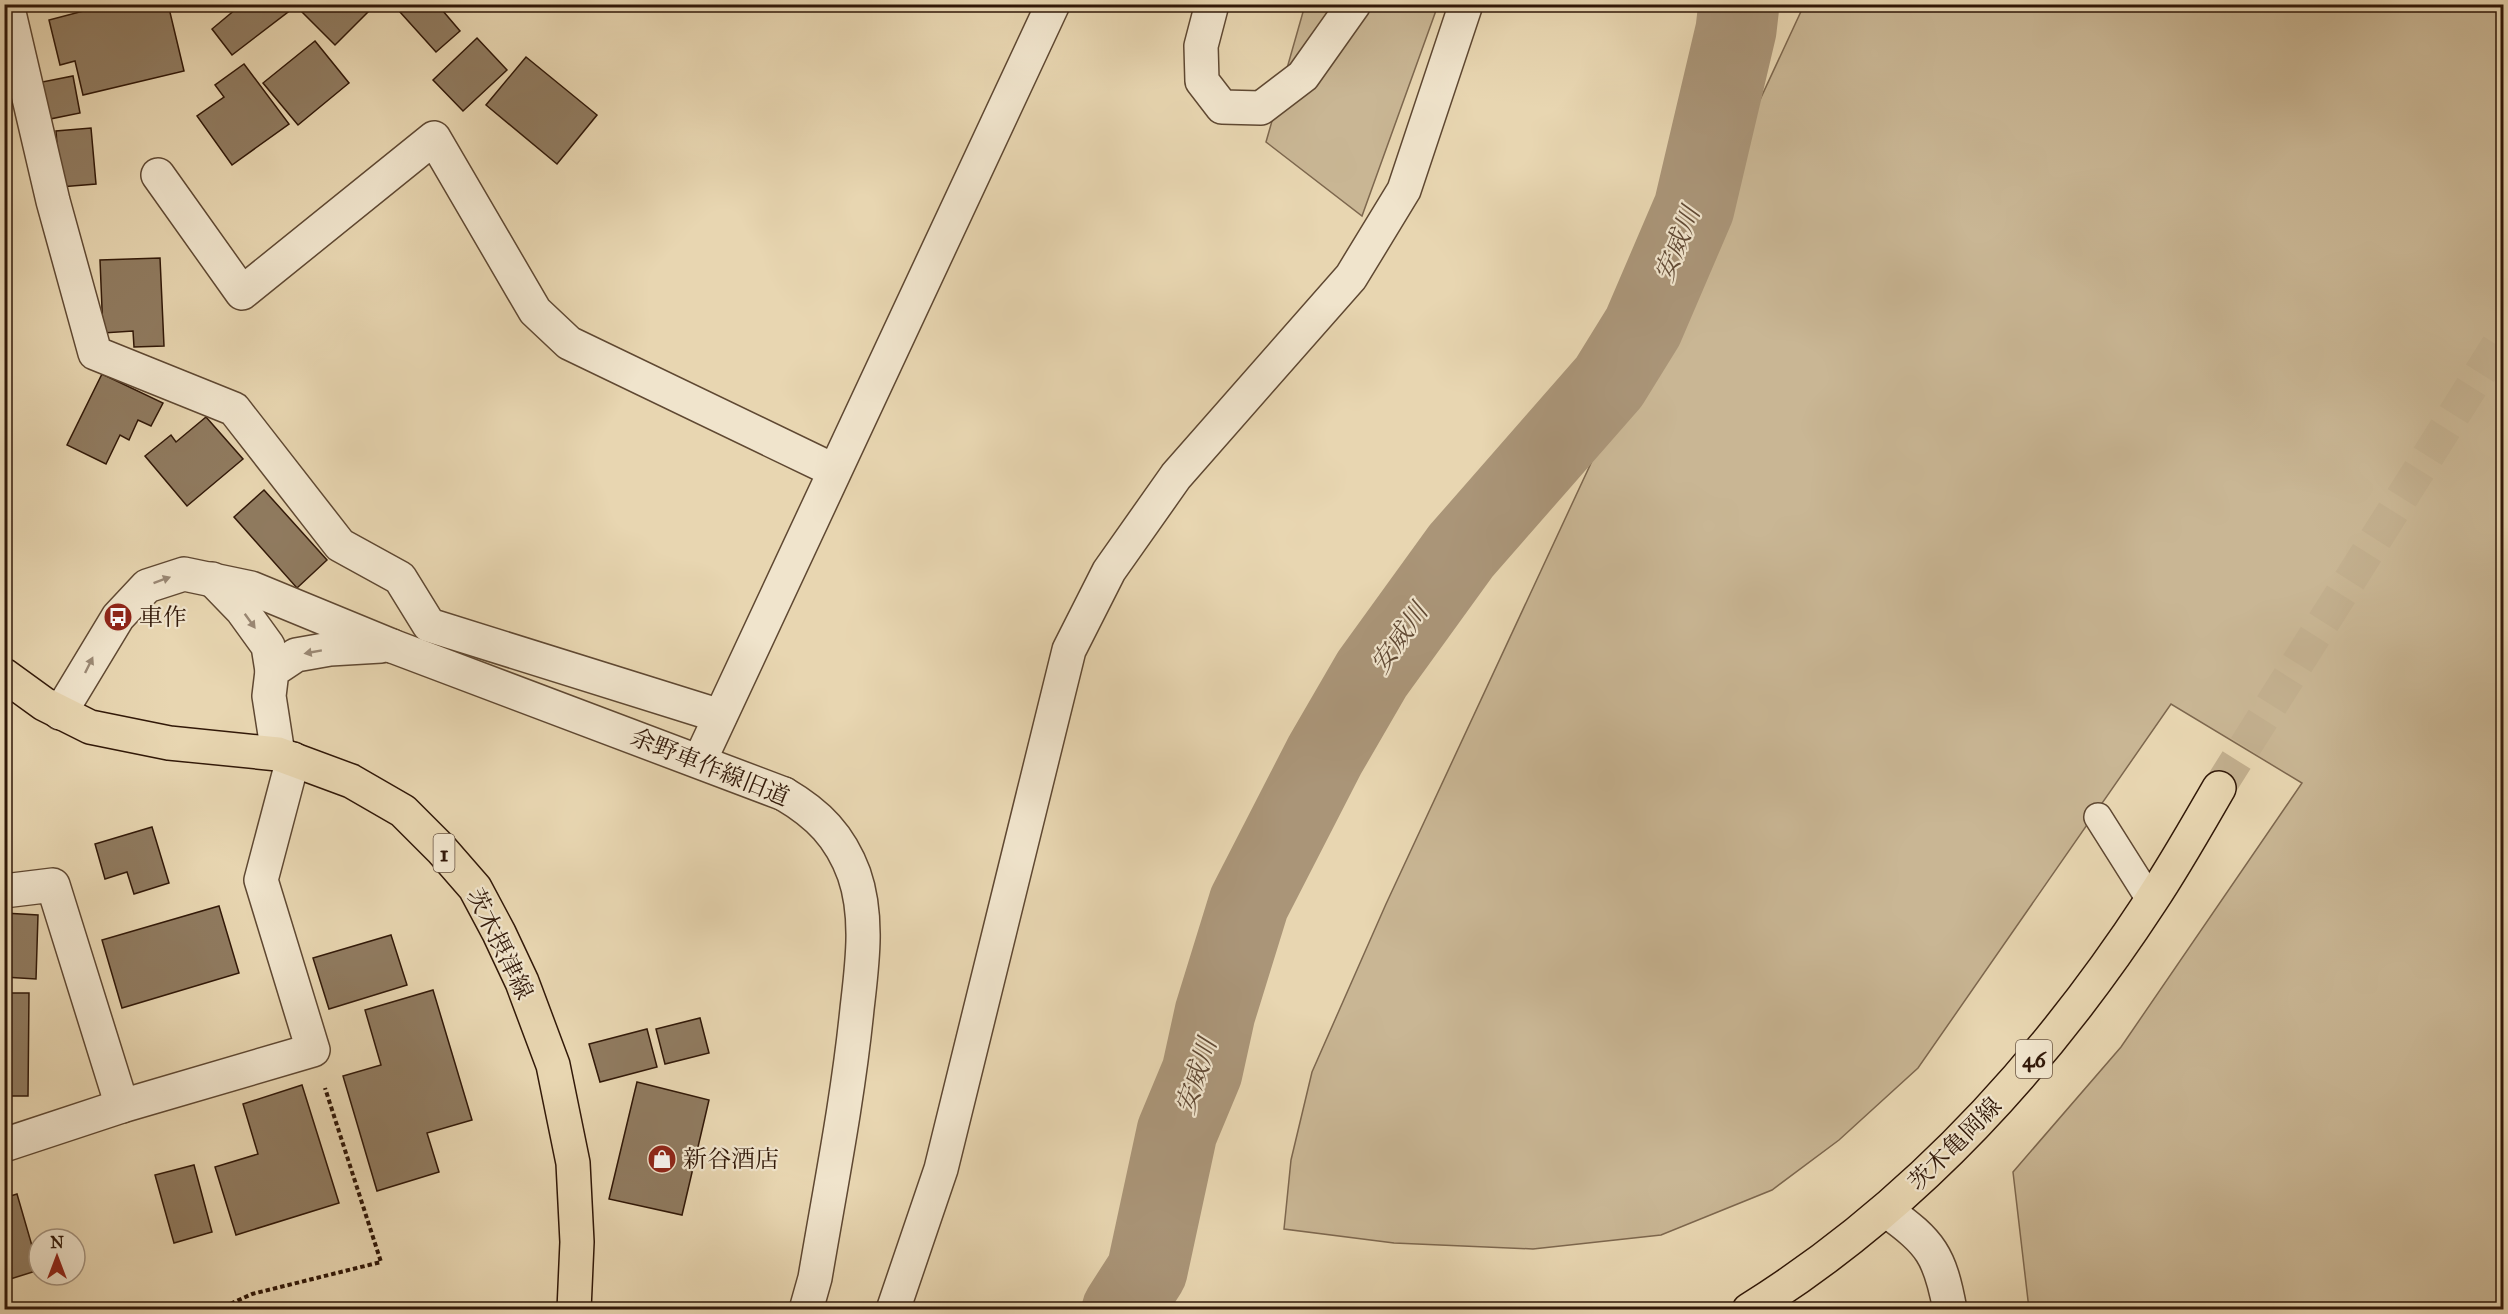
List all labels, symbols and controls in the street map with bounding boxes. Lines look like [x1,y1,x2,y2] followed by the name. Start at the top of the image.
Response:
[1648,199,1708,286] water label: 安威川
[153,575,171,585] one-way arrow
[1364,594,1436,679] water label: 安威川
[102,601,134,633] bus stop icon: 車作
[139,602,187,632] place label: 車作
[243,613,255,628] one-way arrow
[303,647,322,656] one-way arrow
[85,657,94,674] one-way arrow
[626,722,794,812] street label: 余野車作線旧道
[434,834,454,872] road number: 1
[460,883,540,1005] street label: 茨木摂津線
[1169,1031,1224,1118] water label: 安威川
[2016,1040,2052,1078] road number: 46
[1902,1091,2008,1197] street label: 茨木亀岡線
[646,1143,678,1175] shop icon: 新谷酒店
[683,1144,779,1174] place label: 新谷酒店
[27,1227,87,1287] north arrow
[50,1233,64,1252] text: N

